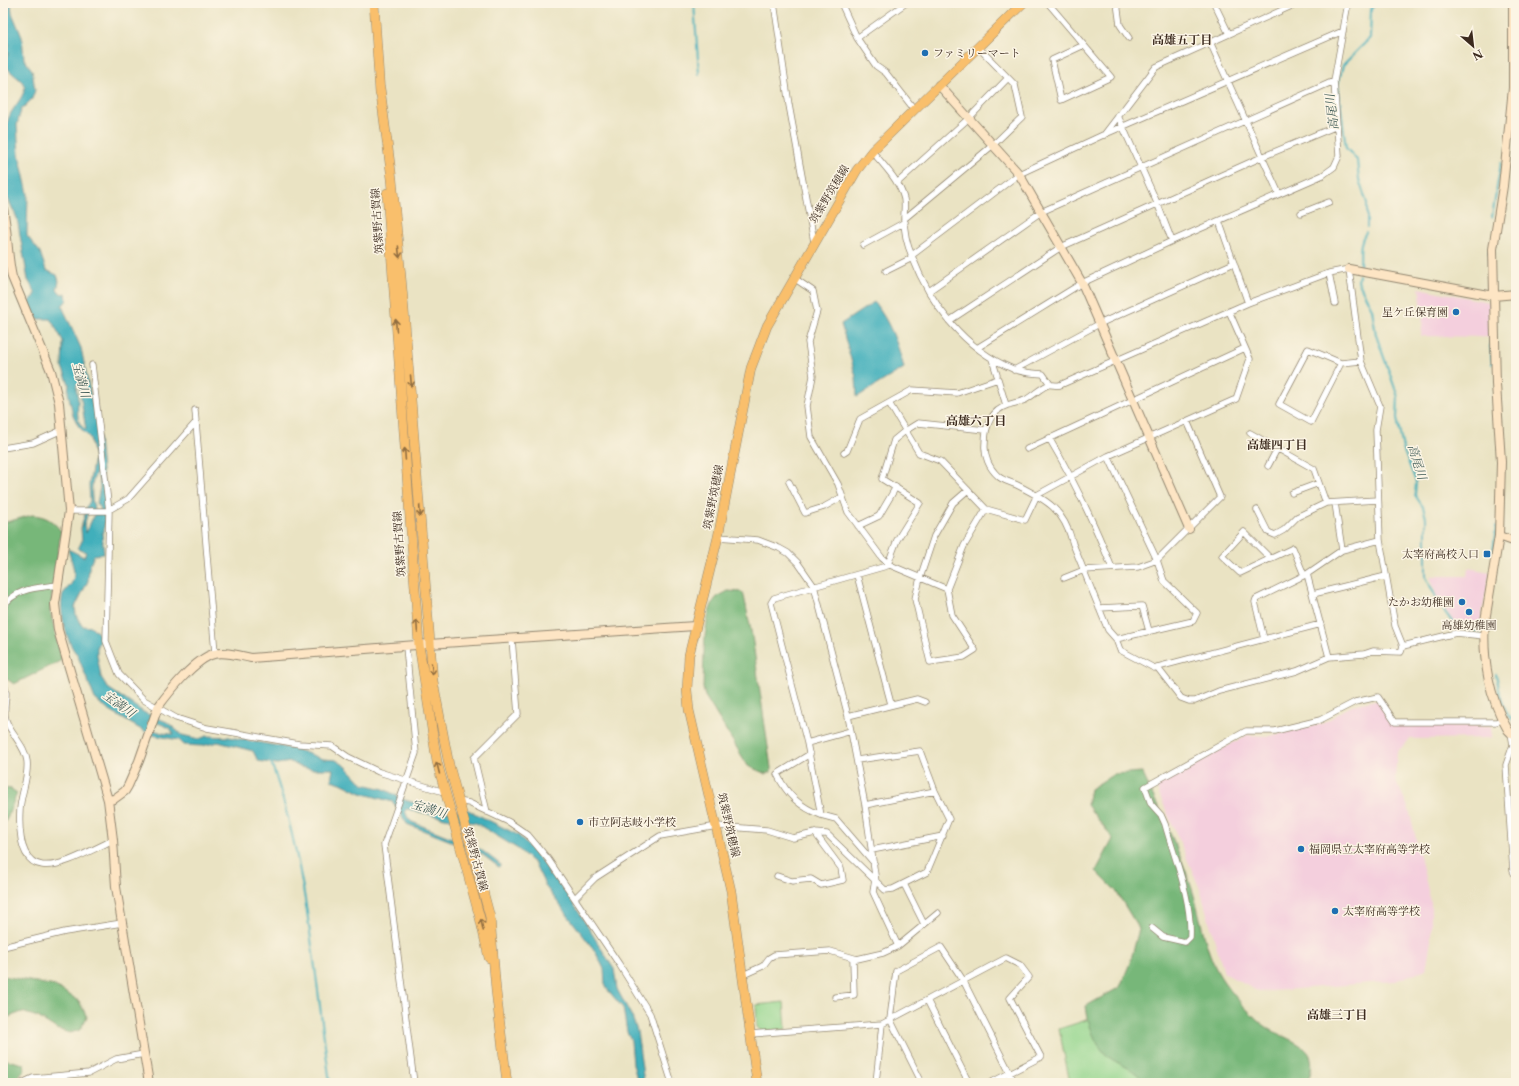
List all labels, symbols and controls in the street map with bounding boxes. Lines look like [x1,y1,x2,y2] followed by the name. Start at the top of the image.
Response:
[1453,26,1493,66] north arrow
[1152,32,1212,47] district label: 高雄五丁目
[933,46,1021,60] place label: ファミリーマート
[1470,46,1485,63] text: N
[920,48,930,58] marker: ファミリーマート
[1322,91,1341,131] water label: 高尾川
[806,162,852,226] street label: 筑紫野筑穂線
[368,188,386,254] street label: 筑紫野古賀線
[395,245,402,258] one-way arrow
[1382,305,1448,319] place label: 星ケ丘保育園
[1451,307,1461,317] marker: 星ケ丘保育園
[392,319,399,332] one-way arrow
[70,361,94,401] water label: 宝満川
[407,374,414,387] one-way arrow
[946,413,1006,428] district label: 高雄六丁目
[1247,437,1307,452] district label: 高雄四丁目
[1405,442,1430,483] water label: 高尾川
[401,448,408,461] one-way arrow
[700,463,726,531] street label: 筑紫野筑穂線
[416,504,423,517] one-way arrow
[390,511,408,577] street label: 筑紫野古賀線
[1402,547,1479,561] place label: 太宰府高校入口
[1482,549,1492,559] marker: 太宰府高校入口
[1388,595,1454,609] place label: たかお幼稚園
[1457,597,1467,607] marker: たかお幼稚園
[1464,607,1474,617] marker: 高雄幼稚園
[1442,618,1497,632] place label: 高雄幼稚園
[414,620,421,633] one-way arrow
[428,662,436,675] one-way arrow
[100,687,140,721] water label: 宝満川
[434,762,442,775] one-way arrow
[715,791,743,859] street label: 筑紫野筑穂線
[410,796,450,822] water label: 宝満川
[588,815,676,829] place label: 市立阿志岐小学校
[575,817,585,827] marker: 市立阿志岐小学校
[461,825,491,893] street label: 筑紫野古賀線
[1309,842,1430,856] place label: 福岡県立太宰府高等学校
[1296,844,1306,854] marker: 福岡県立太宰府高等学校
[1343,904,1420,918] place label: 太宰府高等学校
[1330,906,1340,916] marker: 太宰府高等学校
[477,919,485,932] one-way arrow
[1307,1007,1367,1022] district label: 高雄三丁目

